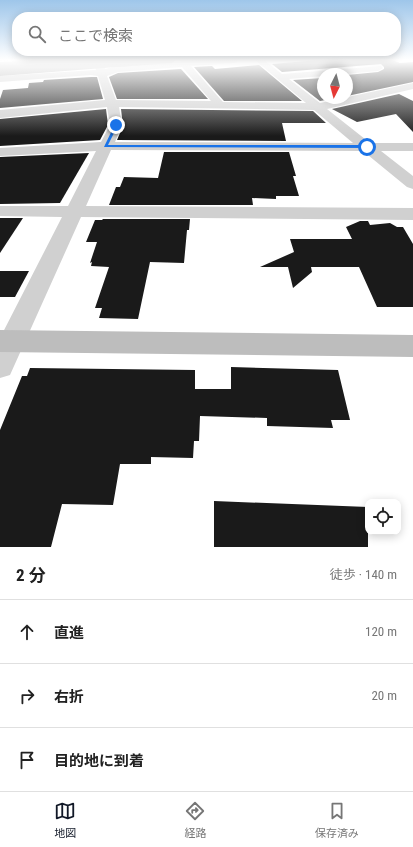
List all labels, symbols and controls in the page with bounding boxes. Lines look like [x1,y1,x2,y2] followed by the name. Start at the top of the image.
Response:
[12,12,401,56] search box
[26,23,48,45] icon: search
[58,27,133,45] text: ここで検索
[317,68,353,104] north arrow
[107,116,125,134] route end
[358,138,376,156] route start
[365,499,401,535] map controls
[365,499,401,535] button: locate
[16,565,46,585] text: 2 分
[330,567,397,582] text: 徒歩 · 140 m
[16,621,38,643] icon: ahead
[54,624,84,642] text: 直進
[365,624,397,639] text: 120 m
[16,685,38,707] icon: right
[54,688,84,706] text: 右折
[371,688,397,703] text: 20 m
[16,749,38,771] icon: arrive
[54,752,144,770] text: 目的地に到着
[54,800,76,840] tab: 地図
[184,800,206,840] tab: 経路
[315,800,359,840] tab: 保存済み

